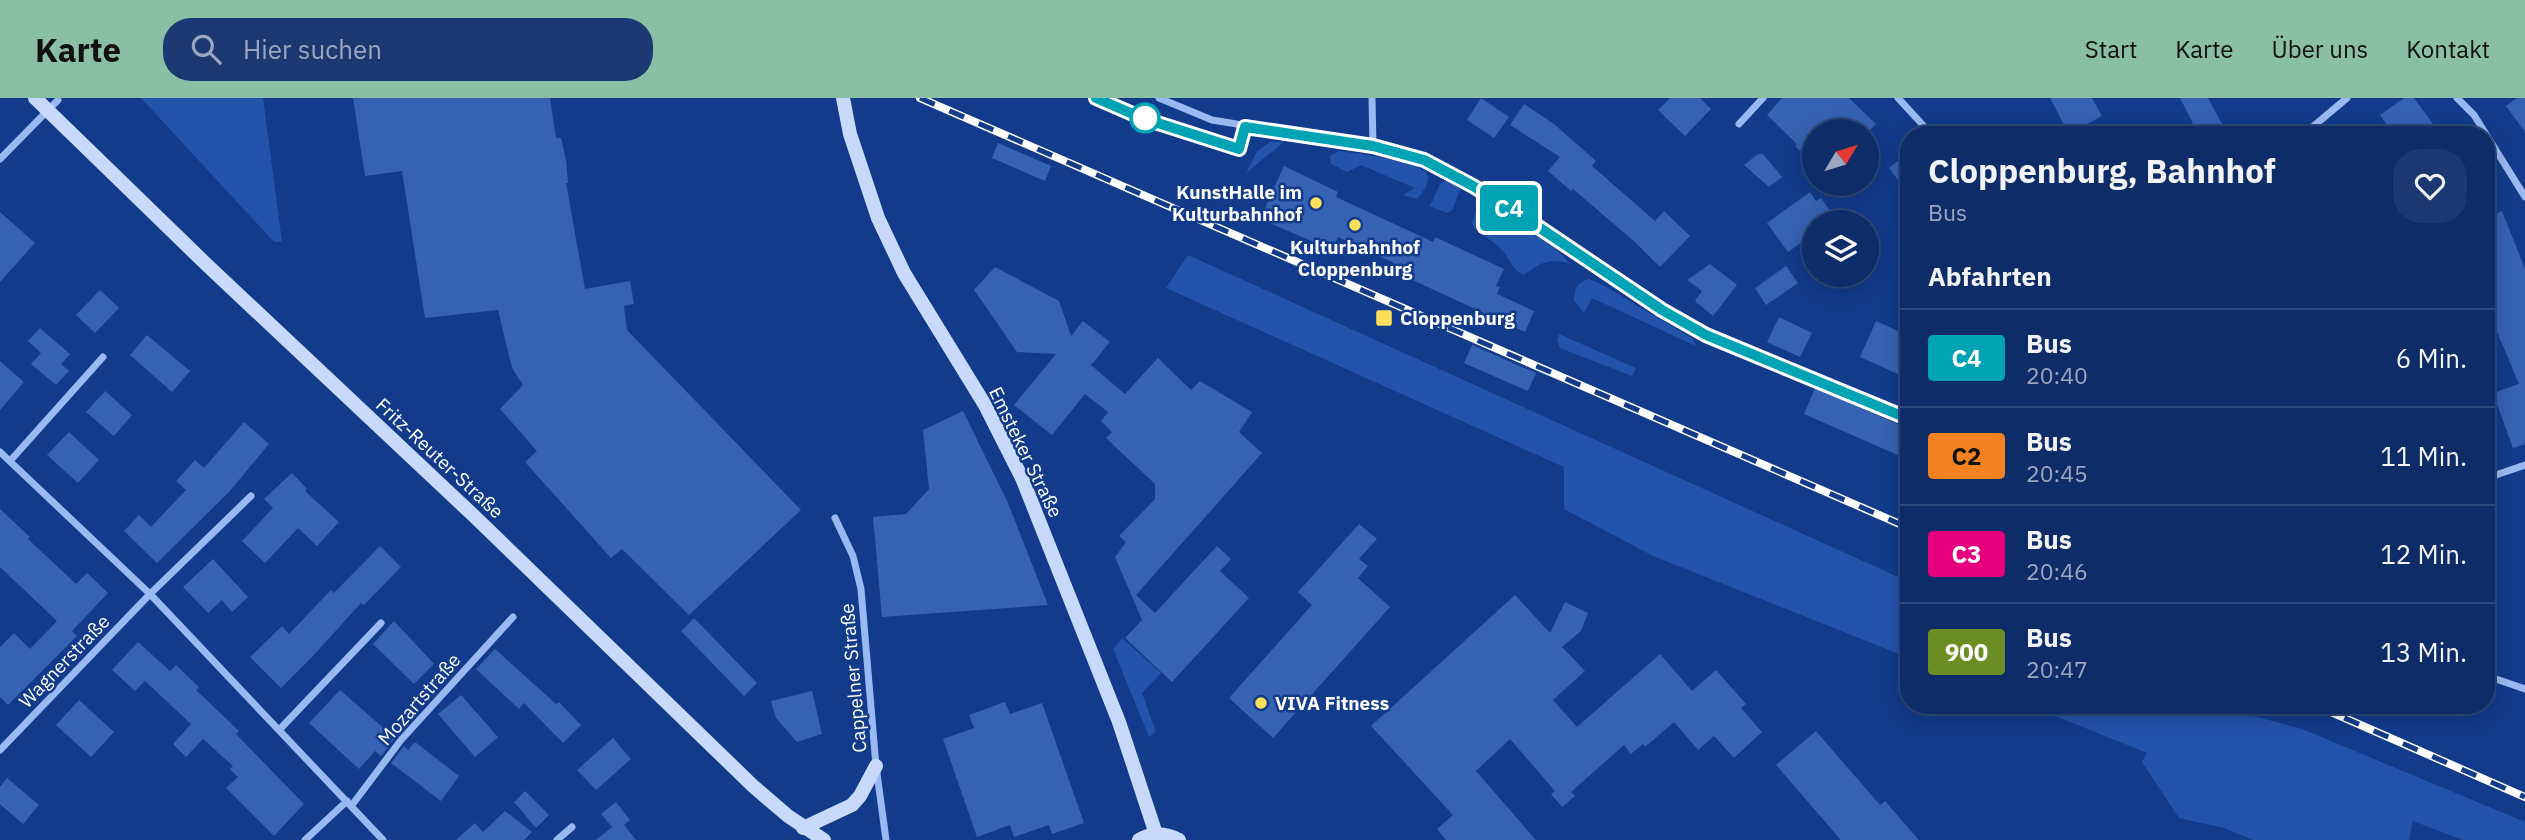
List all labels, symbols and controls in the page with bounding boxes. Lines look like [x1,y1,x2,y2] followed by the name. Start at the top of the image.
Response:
[163,18,653,81] search box
[35,28,121,71] text: Karte
[187,30,225,68] icon: search
[243,32,382,66] text: Hier suchen
[2085,33,2137,65] text: Start
[2175,33,2233,65] text: Karte
[2271,33,2368,65] text: Über uns
[2406,33,2490,65] text: Kontakt
[1130,103,1160,133] unlabelled marker
[1802,119,1880,196] north arrow
[1802,119,1879,287] map controls
[1928,149,2276,192] text: Cloppenburg, Bahnhof
[2393,149,2467,223] button: heart
[1172,180,1302,226] place label: KunstHalle im Kulturbahnhof
[1478,185,1540,231] line badge: C4
[1494,192,1524,224] text: C4
[1308,195,1324,211] marker: KunstHalle im Kulturbahnhof
[1928,197,1967,227] text: Bus
[1802,210,1879,287] button: layers
[1347,217,1363,233] marker: Kulturbahnhof Cloppenburg
[1290,235,1420,281] place label: Kulturbahnhof Cloppenburg
[1928,259,2052,293] text: Abfahrten
[1400,306,1515,330] place label: Cloppenburg
[1374,308,1394,328] marker: Cloppenburg
[2026,326,2072,360] text: Bus
[2396,341,2467,375] text: 6 Min.
[1951,342,1982,374] text: C4
[2026,360,2088,390] text: 20:40
[984,383,1068,521] street label: Emsteker Straße
[371,393,509,523] street label: Fritz-Reuter-Straße
[2026,424,2072,458] text: Bus
[2380,439,2467,473] text: 11 Min.
[1951,440,1982,472] text: C2
[2026,458,2088,488] text: 20:45
[2026,522,2072,556] text: Bus
[2380,537,2467,571] text: 12 Min.
[1951,538,1982,570] text: C3
[2026,556,2088,586] text: 20:46
[835,602,871,754] street label: Cappelner Straße
[13,609,115,713] street label: Wagnerstraße
[2026,620,2072,654] text: Bus
[2380,635,2467,669] text: 13 Min.
[1945,636,1988,668] text: 900
[373,648,465,750] street label: Mozartstraße
[2026,654,2088,684] text: 20:47
[1275,691,1389,715] place label: VIVA Fitness
[1253,695,1269,711] marker: VIVA Fitness

